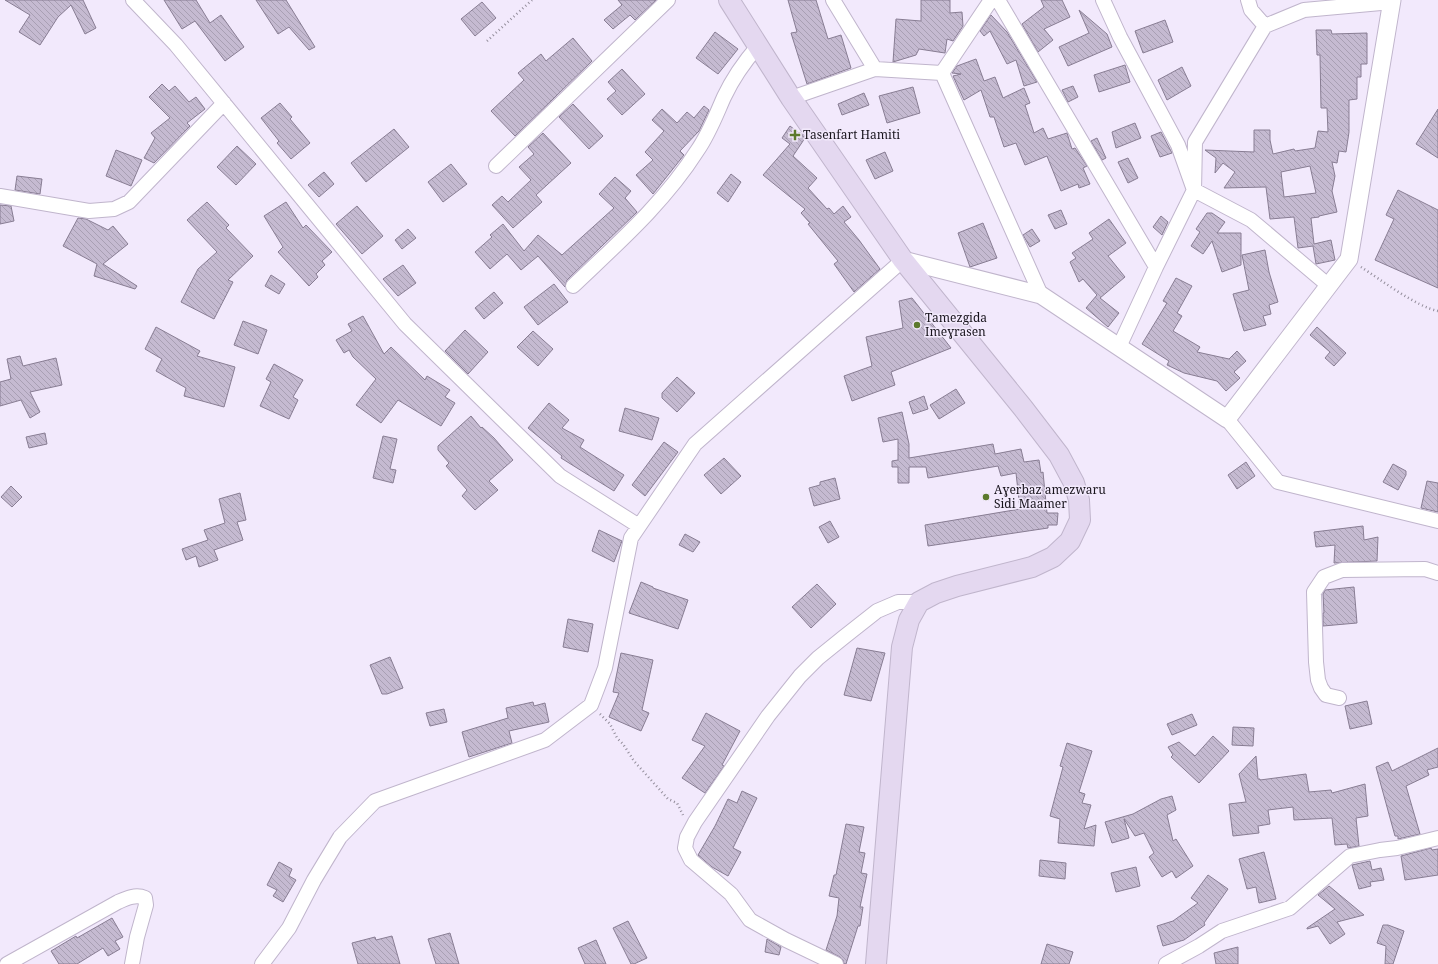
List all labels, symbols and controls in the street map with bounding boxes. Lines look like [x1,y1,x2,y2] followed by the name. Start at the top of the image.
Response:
[803,126,900,143] place label: Tasenfart Hamiti
[790,130,800,140] marker: Tasenfart Hamiti
[925,309,987,340] place label: Tamezgida Imeɣrasen
[912,320,922,330] marker: Tamezgida Imeɣrasen
[994,481,1106,512] place label: Aɣerbaz amezwaru Sidi Maamer
[981,492,991,502] marker: Aɣerbaz amezwaru Sidi Maamer

